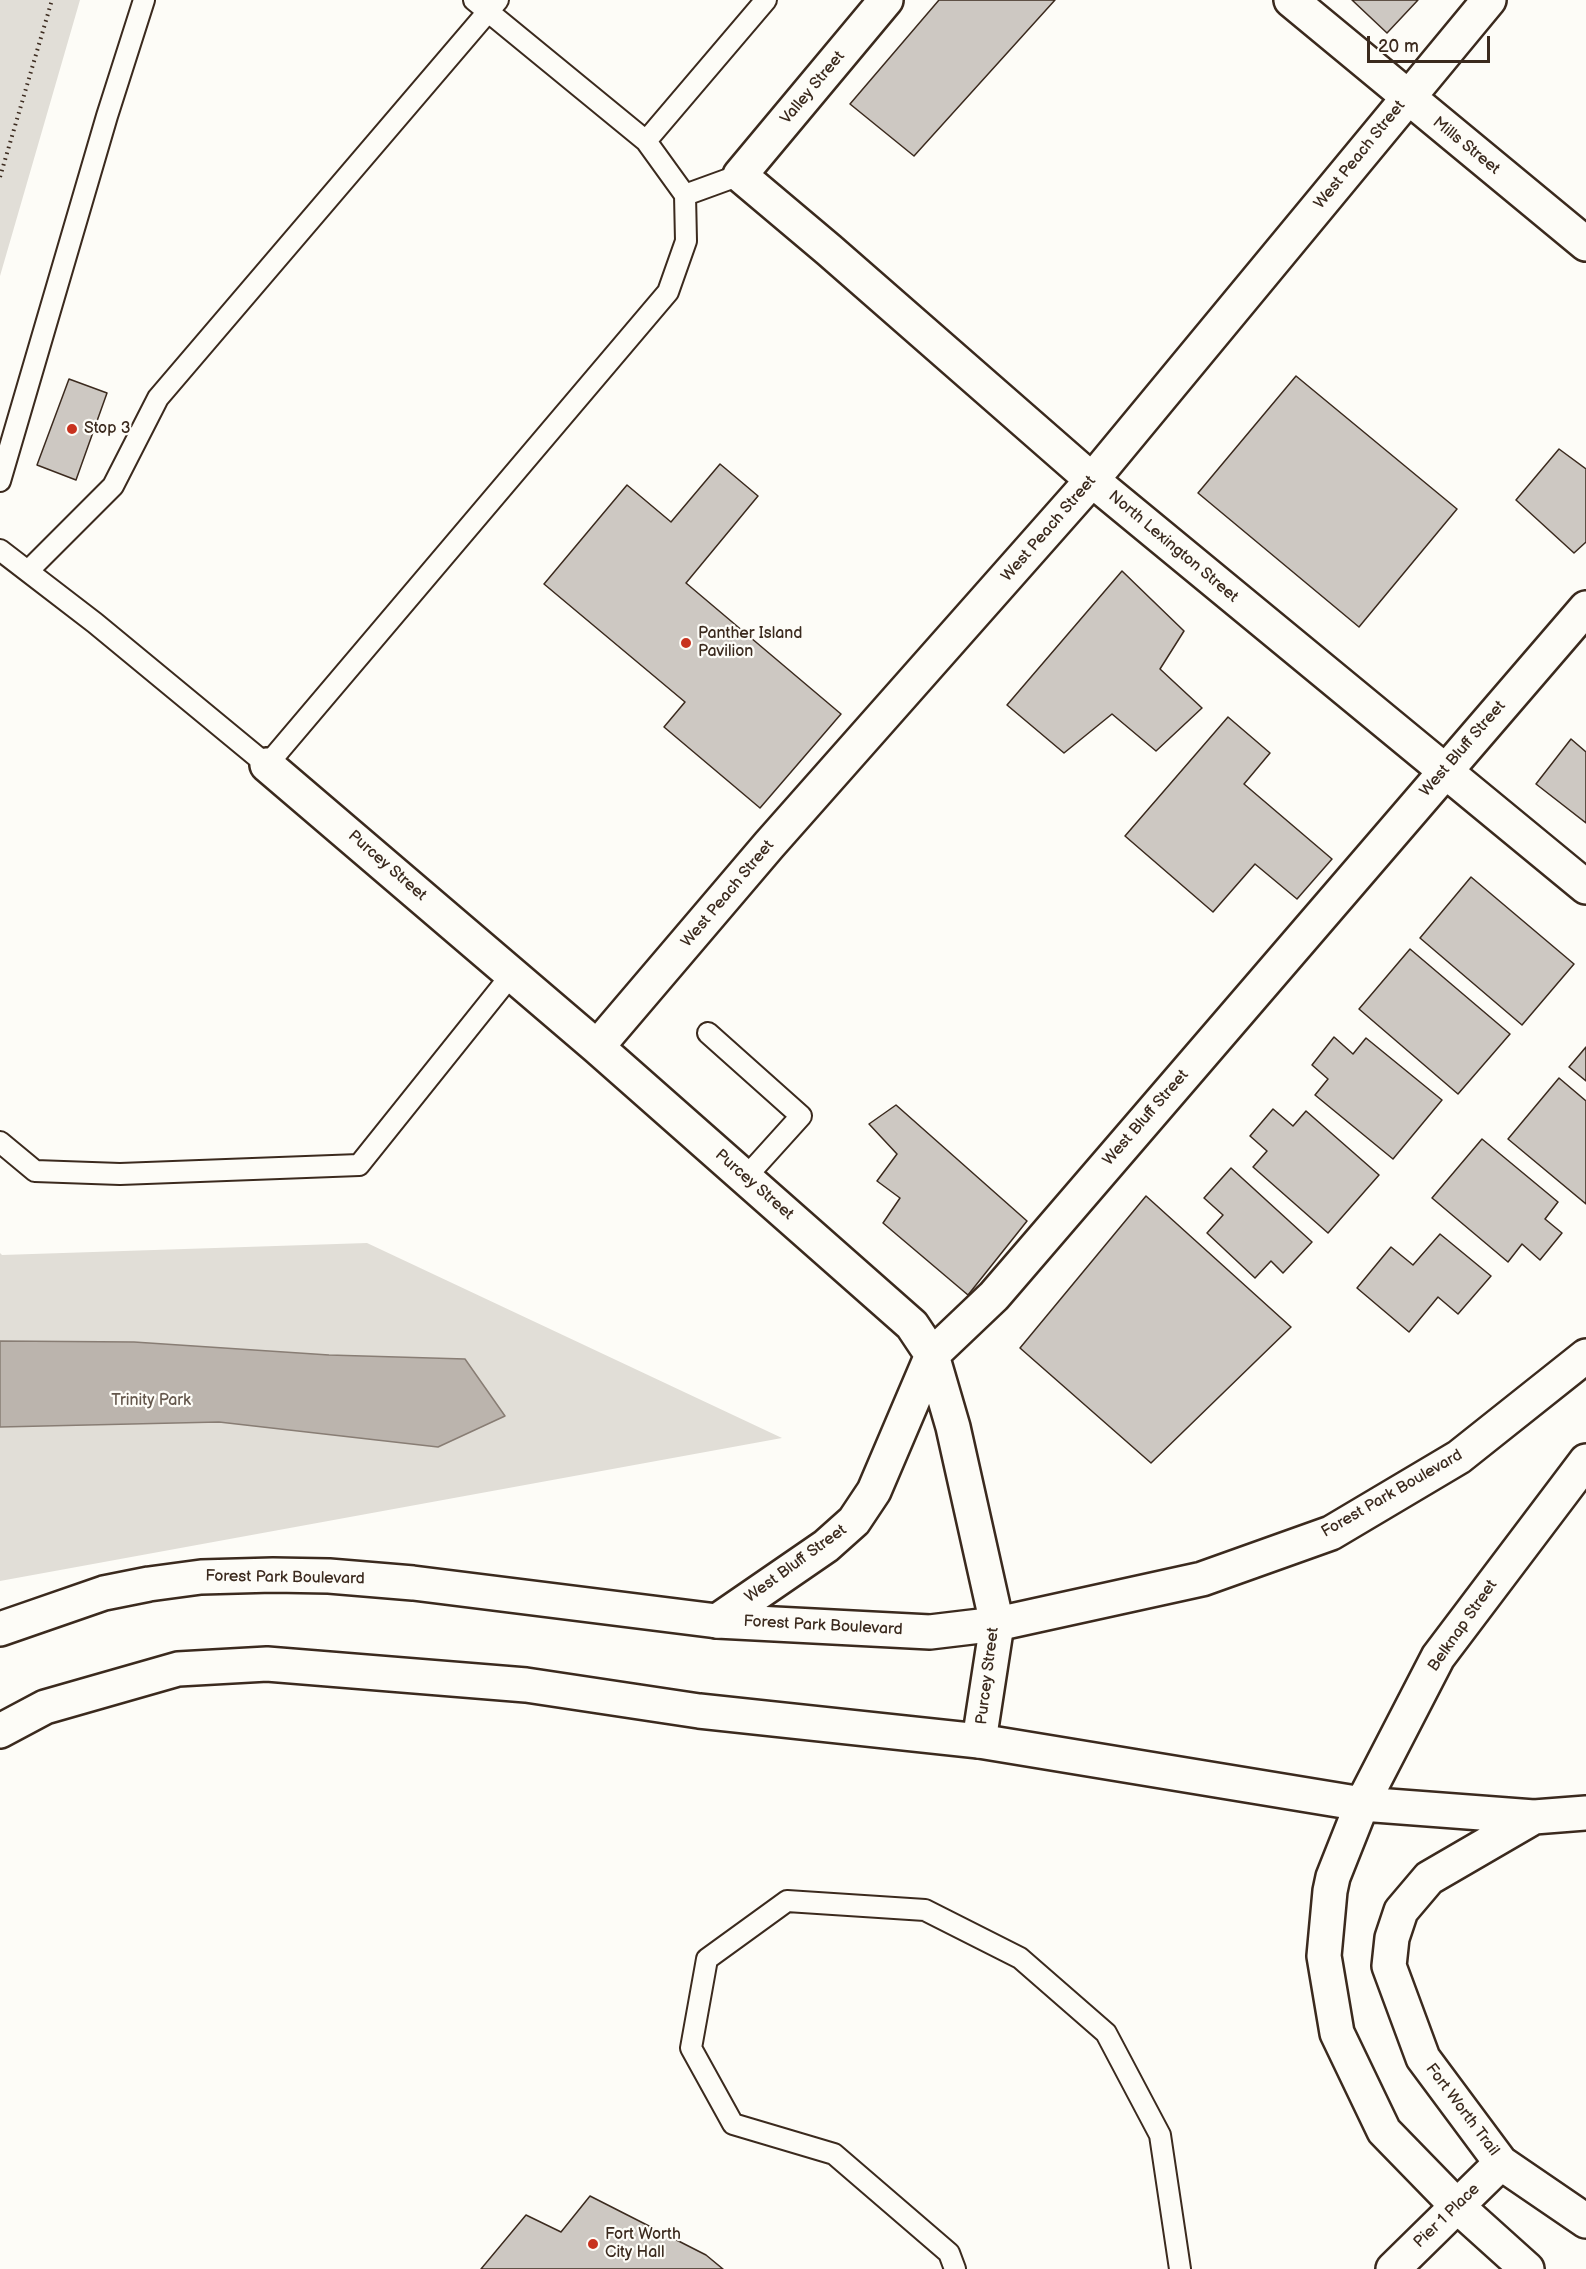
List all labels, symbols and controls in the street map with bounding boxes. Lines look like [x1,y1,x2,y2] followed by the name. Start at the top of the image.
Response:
[1370,24,1493,62] scale bar
[1378,36,1419,57] text: 20 m
[777,48,849,128] street label: Valley Street
[1310,97,1410,213] street label: West Peach Street
[1429,113,1503,179] street label: Mills Street
[84,419,131,439] place label: Stop 3
[65,422,79,436] marker: Stop 3
[998,472,1100,586] street label: West Peach Street
[1104,487,1242,607] street label: North Lexington Street
[698,624,802,662] place label: Panther Island Pavilion
[679,636,693,650] marker: Panther Island Pavilion
[1416,697,1510,801] street label: West Bluff Street
[344,827,430,905] street label: Purcey Street
[678,837,778,951] street label: West Peach Street
[1099,1066,1193,1170] street label: West Bluff Street
[711,1146,797,1224] street label: Purcey Street
[111,1391,191,1411] park label: Trinity Park
[1318,1446,1466,1542] street label: Forest Park Boulevard
[742,1521,850,1607] street label: West Bluff Street
[205,1567,365,1589] street label: Forest Park Boulevard
[1424,1576,1502,1676] street label: Belknap Street
[743,1612,903,1640] street label: Forest Park Boulevard
[973,1626,1003,1726] street label: Purcey Street
[1421,2060,1503,2160] street label: Fort Worth Trail
[1410,2180,1484,2252] street label: Pier 1 Place
[605,2225,681,2263] place label: Fort Worth City Hall
[586,2237,600,2251] marker: Fort Worth City Hall

